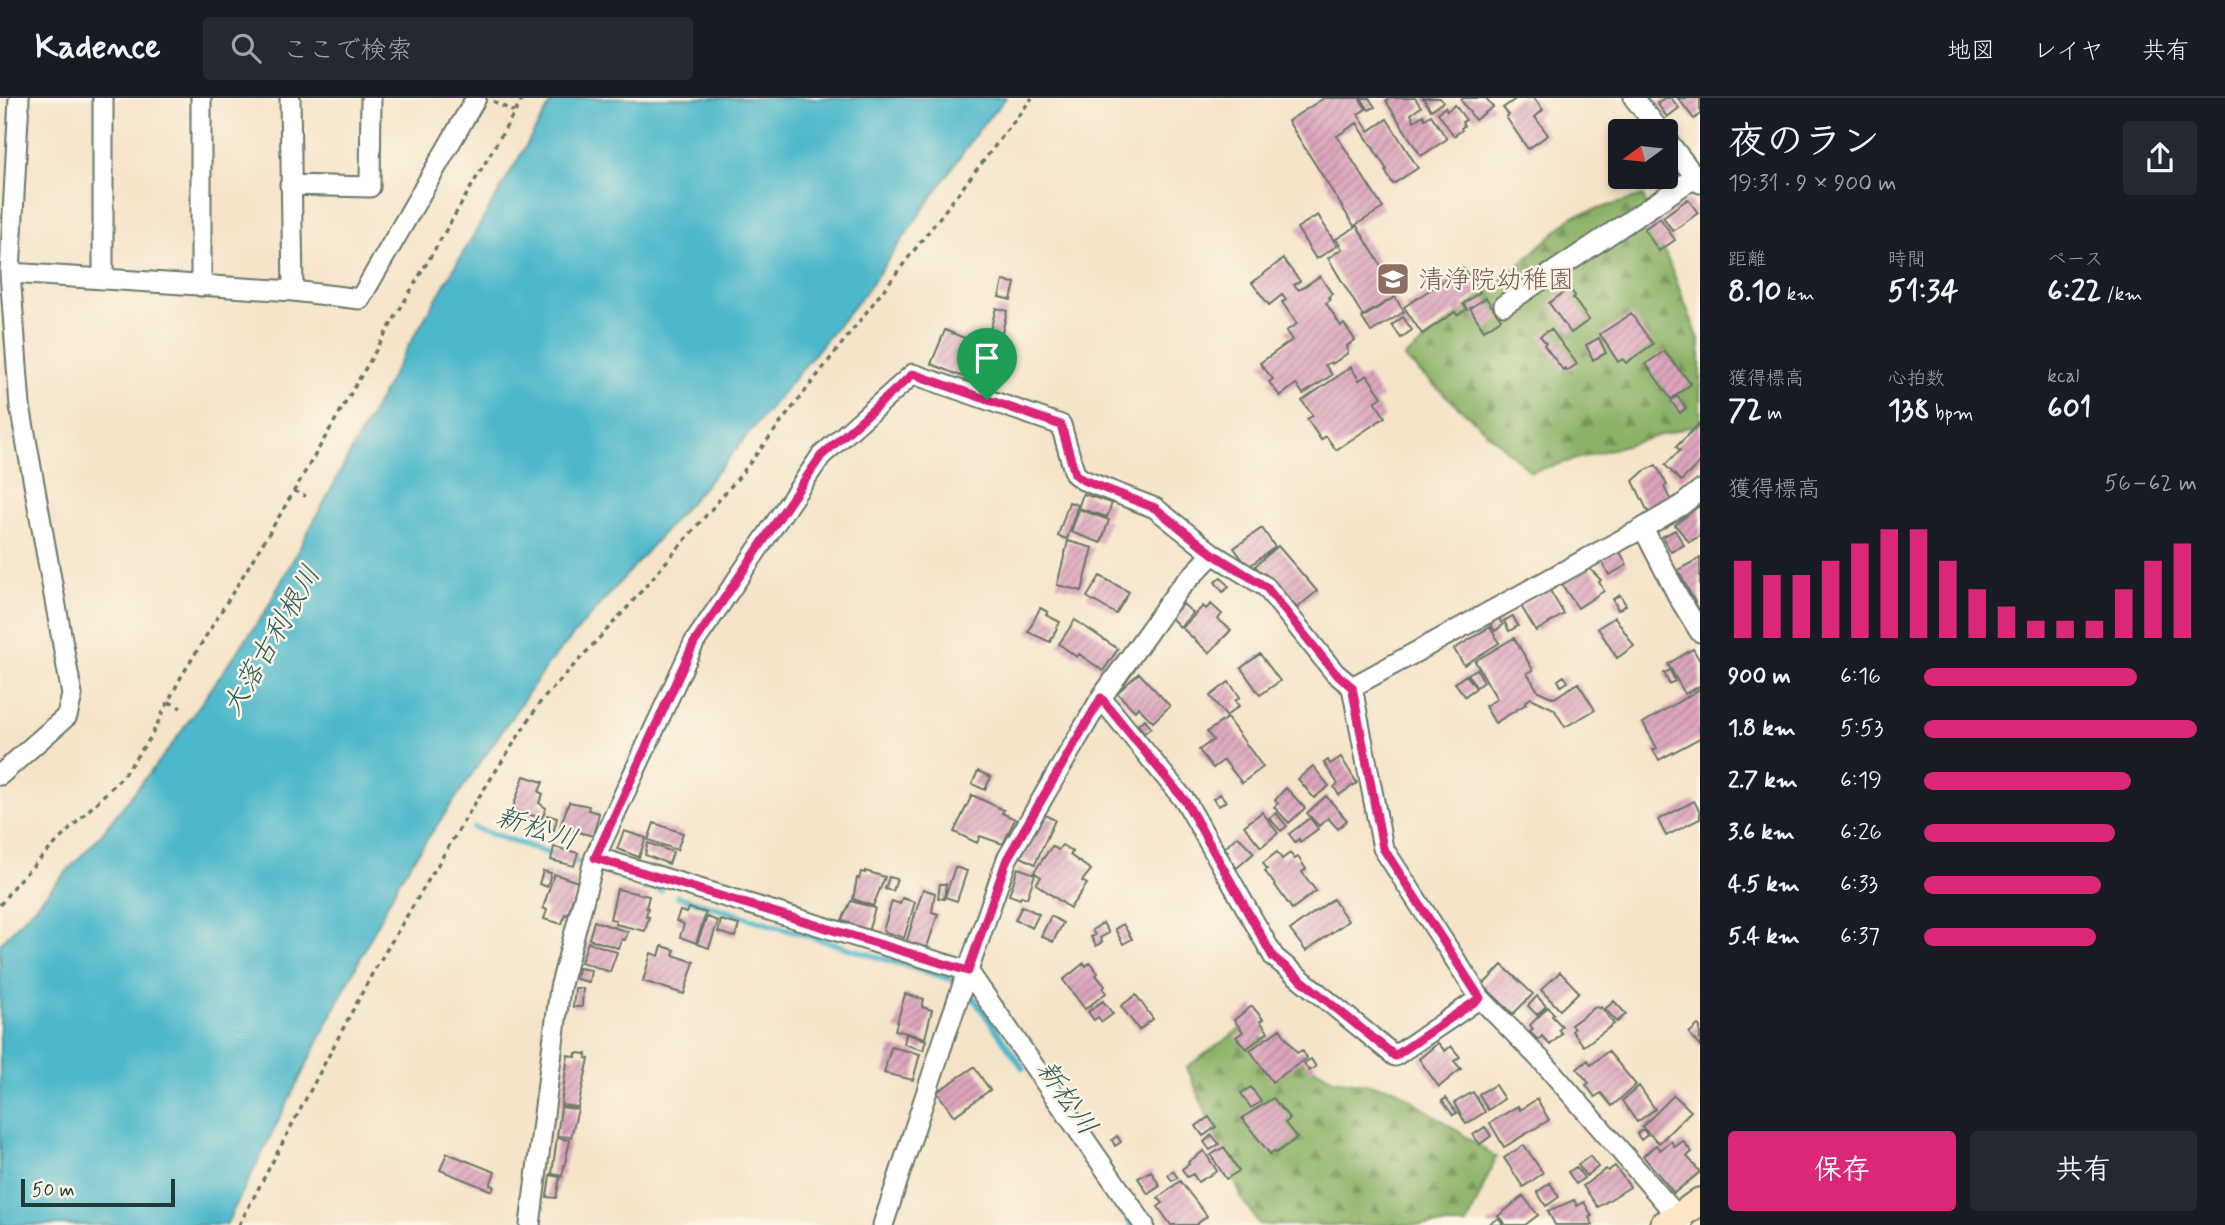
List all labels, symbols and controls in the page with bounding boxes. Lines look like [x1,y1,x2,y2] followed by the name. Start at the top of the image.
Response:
[203,17,693,80] search box
[35,26,161,70] text: Kadence
[227,29,265,67] icon: search
[283,34,413,68] text: ここで検索
[1947,36,1995,67] text: 地図
[2033,36,2104,67] text: レイヤ
[2142,36,2190,67] text: 共有
[1728,118,1880,167] text: 夜のラン
[1608,119,1678,189] north arrow
[1608,119,1678,189] map controls
[2123,121,2197,195] button: share
[1728,169,1897,199] text: 19:31 · 9 × 900 m
[1728,247,1766,272] text: 距離
[1888,247,1926,272] text: 時間
[2047,247,2103,272] text: ペース
[1374,260,1412,298] school or university icon: 清浄院幼稚園
[1418,264,1574,298] place label: 清浄院幼稚園
[1728,272,1782,311] text: 8.10
[1888,272,1958,311] text: 51:34
[2047,272,2101,311] text: 6:22
[1782,282,1815,307] text: km
[2101,282,2142,307] text: /km
[957,328,1017,400] pin
[968,339,1006,377] icon: arrive
[2047,364,2079,389] text: kcal
[1728,366,1804,391] text: 獲得標高
[1888,366,1945,391] text: 心拍数
[2047,389,2092,428] text: 601
[1728,391,1762,430] text: 72
[1888,391,1930,430] text: 138
[1762,401,1782,426] text: m
[1930,401,1973,426] text: bpm
[2104,469,2197,499] text: 56–62 m
[1728,475,1820,505] text: 獲得標高
[214,559,330,723] water label: 大落古利根川
[1728,662,1791,692] text: 900 m
[1840,662,1881,692] text: 6:16
[1728,714,1796,744] text: 1.8 km
[1840,714,1883,744] text: 5:53
[1728,766,1798,796] text: 2.7 km
[1840,766,1882,796] text: 6:19
[491,799,582,860] water label: 新松川
[1728,818,1795,848] text: 3.6 km
[1840,818,1882,848] text: 6:26
[1728,870,1800,900] text: 4.5 km
[1840,870,1878,900] text: 6:33
[1728,922,1800,952] text: 5.4 km
[1840,922,1880,952] text: 6:37
[1027,1053,1105,1143] water label: 新松川
[1728,1131,1956,1211] button: 保存
[1970,1131,2197,1211] button: 共有
[21,1176,175,1208] scale bar
[32,1178,75,1203] text: 50 m

